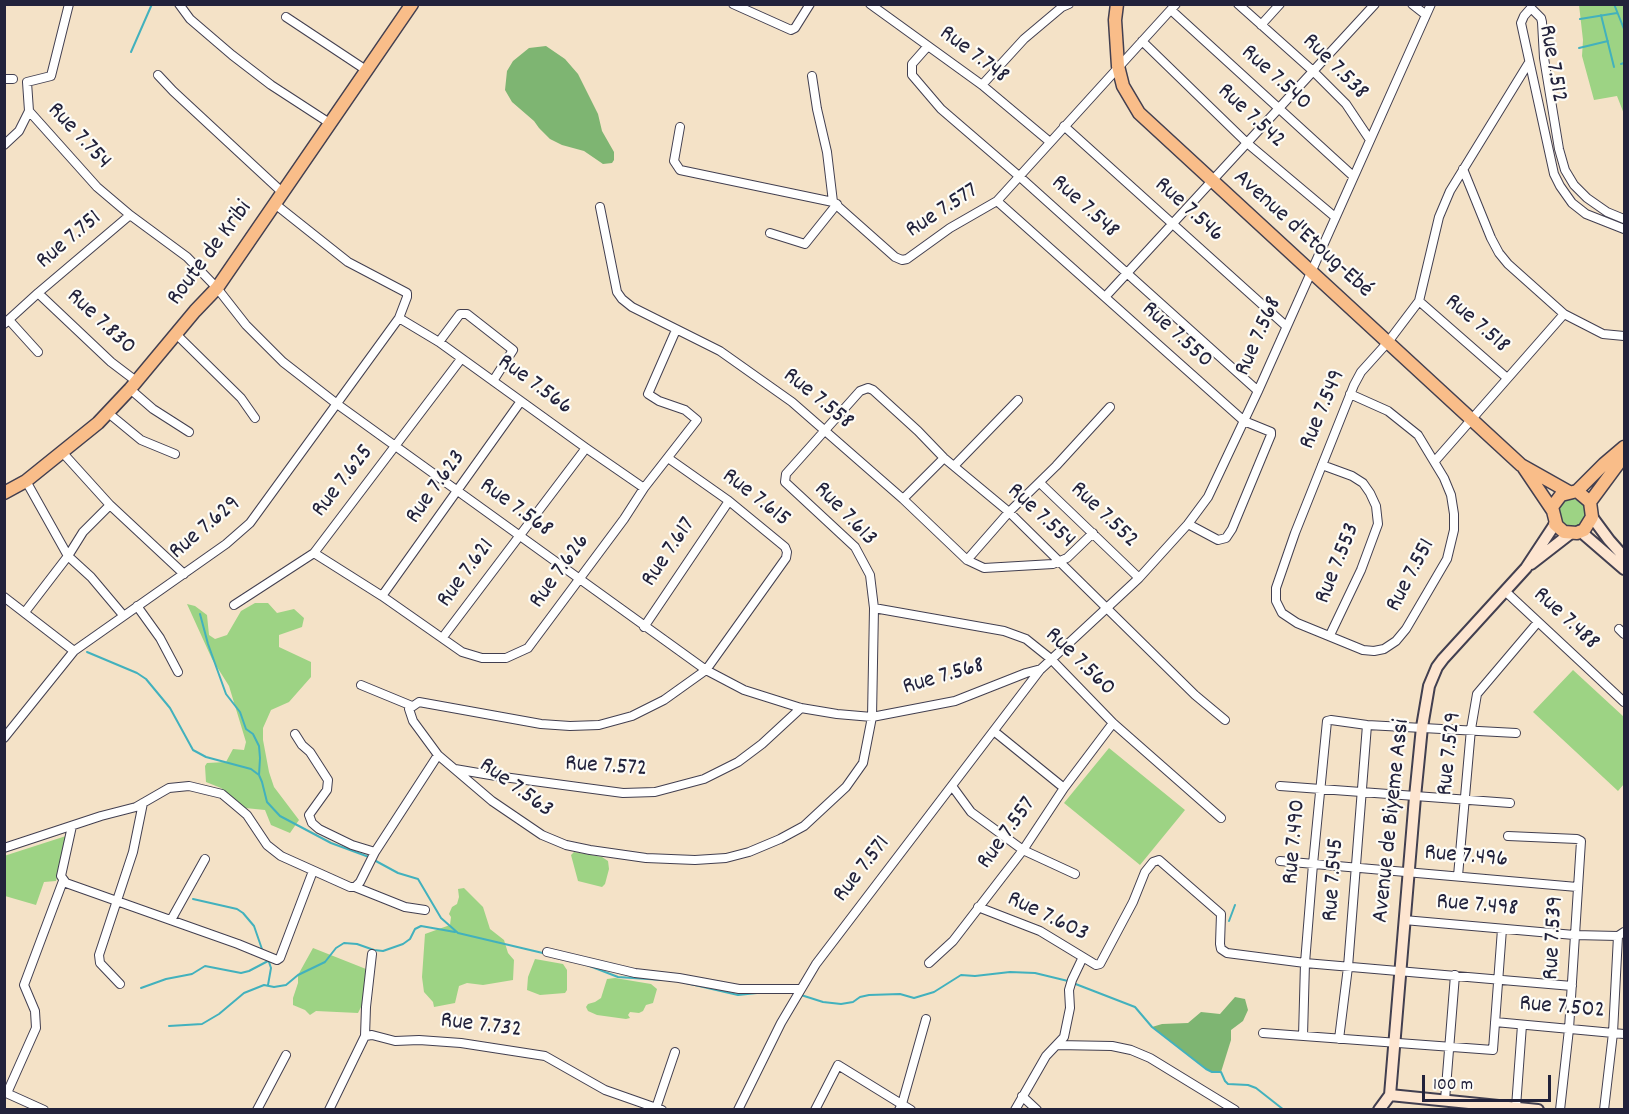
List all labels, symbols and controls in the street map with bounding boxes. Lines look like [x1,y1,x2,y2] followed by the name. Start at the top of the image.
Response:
[932,20,1014,92] street label: Rue 7.748
[1530,23,1572,105] street label: Rue 7.512
[1295,29,1373,107] street label: Rue 7.538
[1234,40,1316,118] street label: Rue 7.540
[1210,78,1290,156] street label: Rue 7.542
[40,97,116,177] street label: Rue 7.754
[1226,165,1378,305] street label: Avenue d'Etoug-Ebé
[1044,170,1124,246] street label: Rue 7.548
[1147,172,1229,250] street label: Rue 7.546
[901,178,985,246] street label: Rue 7.577
[162,196,260,312] street label: Route de Kribi
[31,205,109,277] street label: Rue 7.751
[59,284,141,362] street label: Rue 7.830
[1437,289,1515,361] street label: Rue 7.518
[1230,293,1290,381] street label: Rue 7.568
[1134,296,1218,376] street label: Rue 7.550
[491,349,577,423] street label: Rue 7.566
[776,363,858,437] street label: Rue 7.558
[1294,366,1354,454] street label: Rue 7.549
[307,440,381,524] street label: Rue 7.625
[401,445,473,531] street label: Rue 7.623
[715,463,795,535] street label: Rue 7.615
[473,473,557,545] street label: Rue 7.568
[1063,476,1143,556] street label: Rue 7.552
[806,477,882,553] street label: Rue 7.613
[1000,478,1080,556] street label: Rue 7.554
[164,491,248,567] street label: Rue 7.629
[636,513,704,593] street label: Rue 7.617
[1310,520,1368,608] street label: Rue 7.553
[524,529,598,615] street label: Rue 7.626
[432,534,502,614] street label: Rue 7.621
[1381,534,1443,618] street label: Rue 7.551
[1526,582,1604,658] street label: Rue 7.488
[1038,622,1120,704] street label: Rue 7.560
[900,653,988,703] street label: Rue 7.568
[1432,711,1470,797] street label: Rue 7.529
[1368,718,1418,924] street label: Avenue de Biyeme Assi
[564,751,648,785] street label: Rue 7.572
[472,752,558,826] street label: Rue 7.563
[972,792,1044,876] street label: Rue 7.557
[1278,798,1314,886] street label: Rue 7.490
[828,831,898,909] street label: Rue 7.571
[1318,837,1352,923] street label: Rue 7.545
[1423,840,1509,876] street label: Rue 7.496
[1002,886,1092,950] street label: Rue 7.603
[1435,889,1519,925] street label: Rue 7.498
[1538,895,1572,981] street label: Rue 7.539
[1518,991,1606,1027] street label: Rue 7.502
[439,1008,523,1046] street label: Rue 7.732
[1425,1063,1554,1101] scale bar
[1433,1073,1473,1098] text: 100 m

